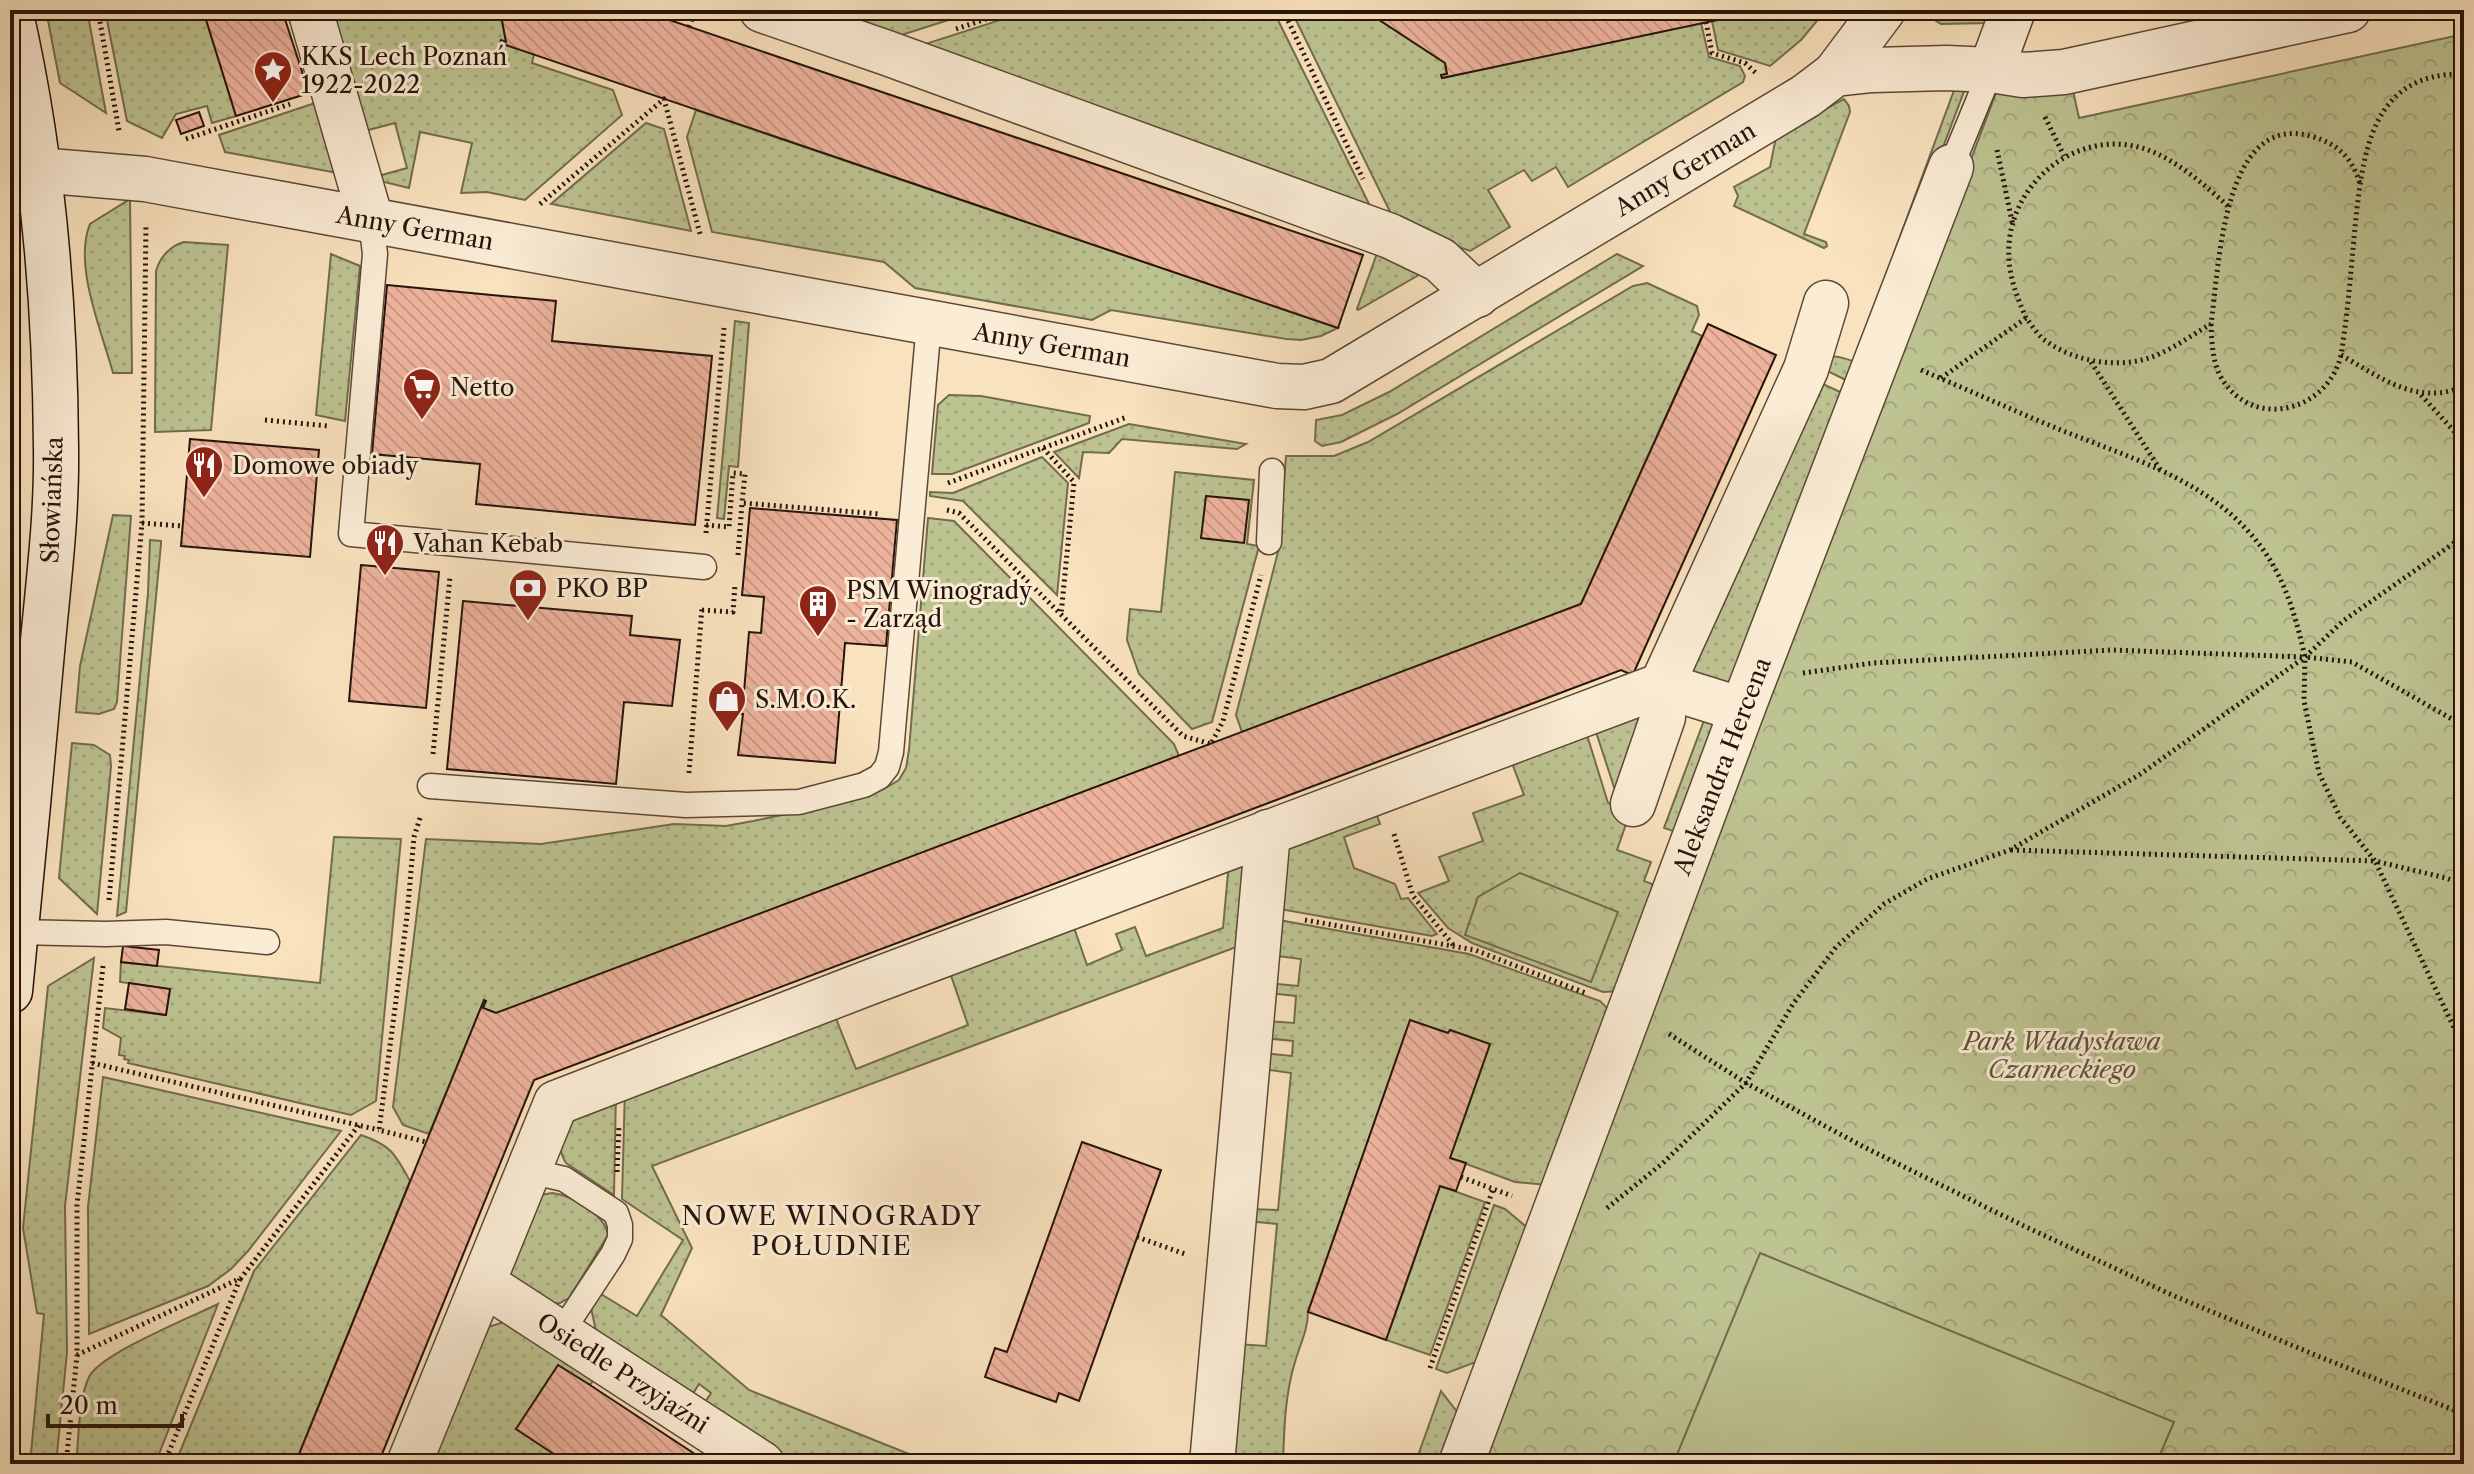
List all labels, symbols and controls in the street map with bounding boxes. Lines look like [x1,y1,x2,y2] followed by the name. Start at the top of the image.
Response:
[301,42,507,99] place label: KKS Lech Poznań 1922-2022
[252,49,294,104] place icon: KKS Lech Poznań 1922-2022
[1608,116,1761,223] street label: Anny German
[333,200,496,256] street label: Anny German
[970,317,1133,373] street label: Anny German
[401,366,443,421] supermarket icon: Netto
[450,373,514,402] place label: Netto
[35,436,69,564] street label: Słowiańska
[183,444,225,499] restaurant icon: Domowe obiady
[232,451,419,480] place label: Domowe obiady
[364,522,406,577] restaurant icon: Vahan Kebab
[412,529,563,558] place label: Vahan Kebab
[507,567,549,622] bank icon: PKO BP
[556,574,648,603] place label: PKO BP
[846,576,1033,633] place label: PSM Winogrady - Zarząd
[797,583,839,638] building icon: PSM Winogrady - Zarząd
[1667,653,1777,880] street label: Aleksandra Hercena
[706,678,748,733] shop icon: S.M.O.K.
[755,685,856,714] place label: S.M.O.K.
[1961,1027,2161,1084] park label: Park Władysława Czarneckiego
[681,1200,983,1262] district label: NOWE WINOGRADY POŁUDNIE
[532,1307,714,1439] street label: Osiedle Przyjaźni
[48,1378,182,1428] scale bar
[60,1391,118,1420] text: 20 m

